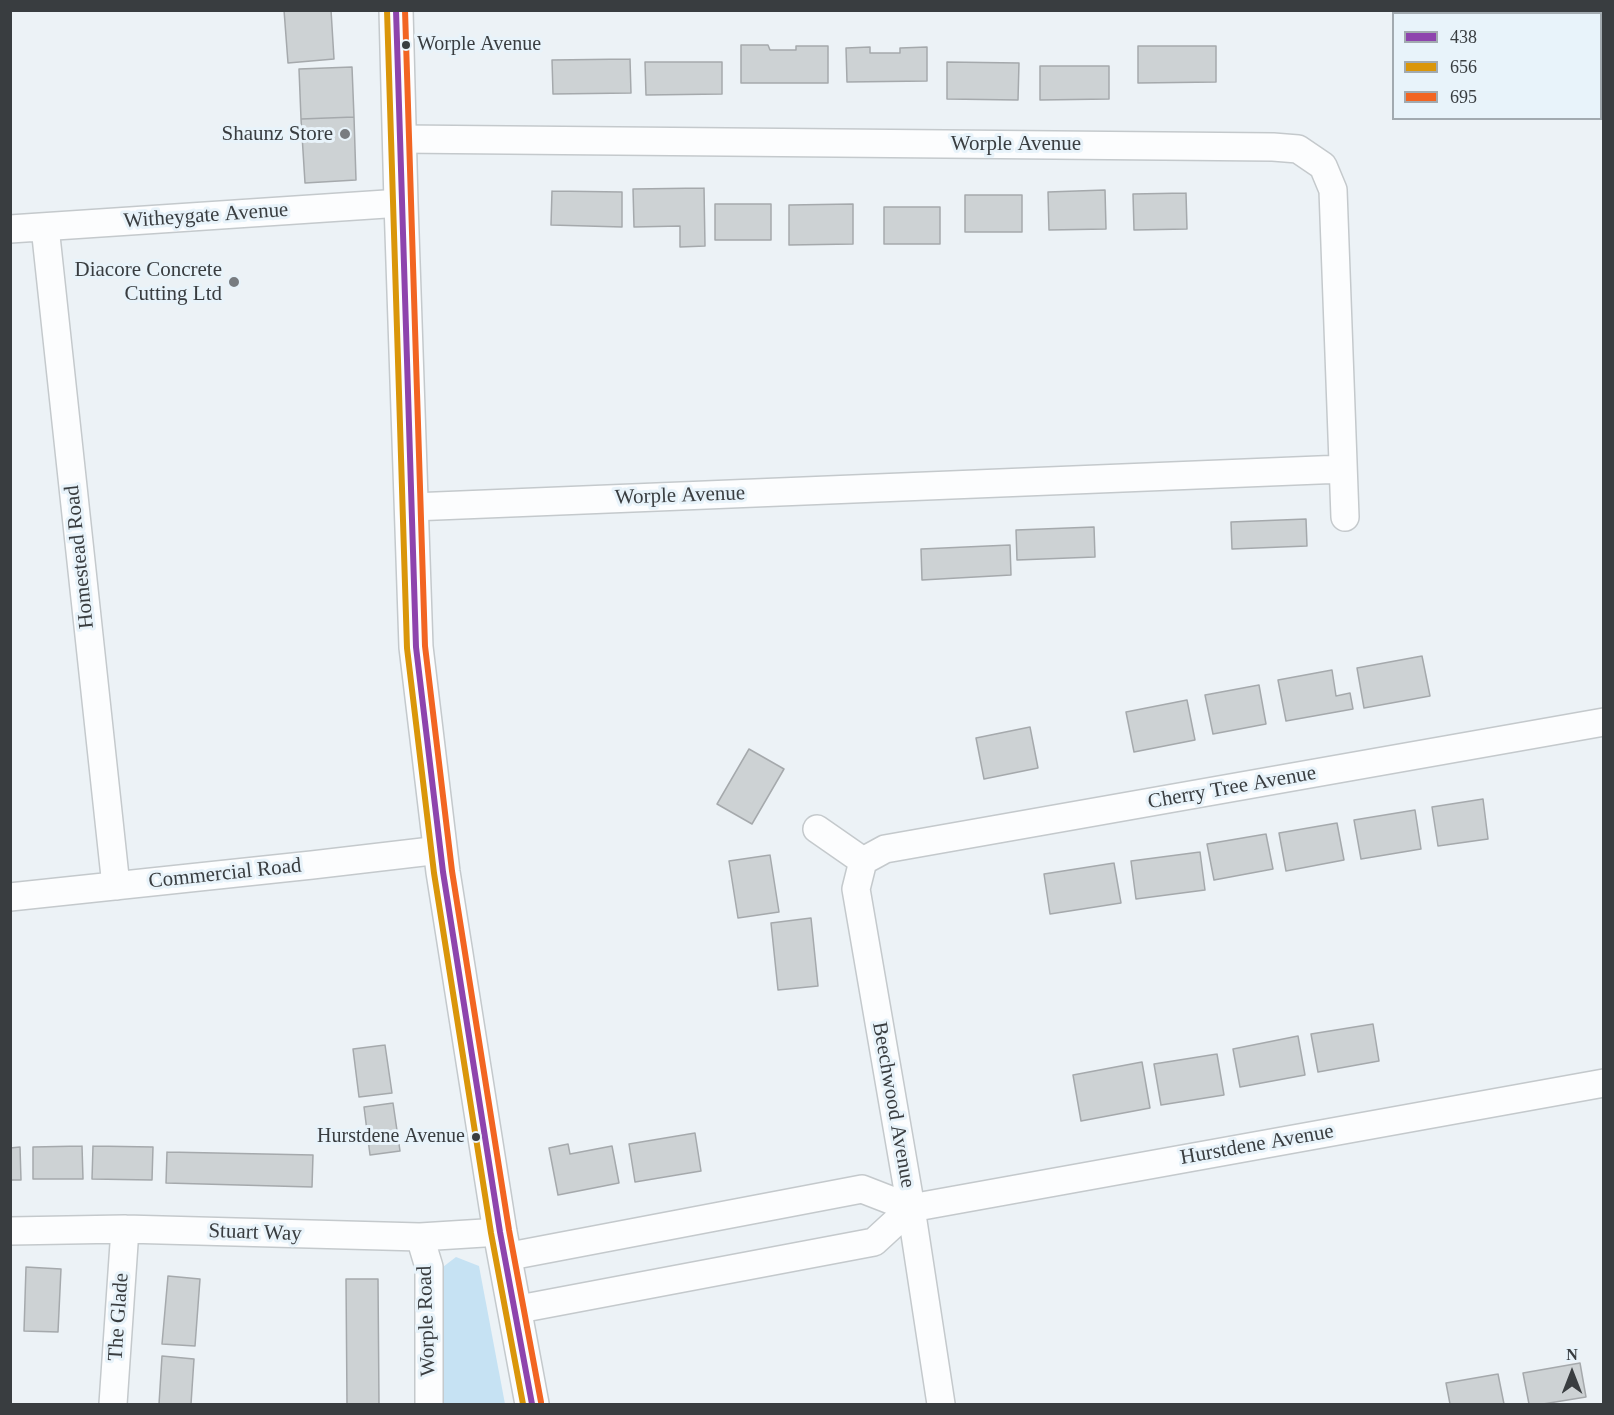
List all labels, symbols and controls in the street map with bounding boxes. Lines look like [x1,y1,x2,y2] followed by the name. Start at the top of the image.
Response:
[1392,12,1602,120] legend
[1450,27,1477,47] text: 438
[417,33,541,57] place label: Worple Avenue
[400,39,412,51] marker: Worple Avenue
[1450,57,1477,77] text: 656
[1450,87,1477,107] text: 695
[222,121,333,147] place label: Shaunz Store
[338,127,352,141] marker: Shaunz Store
[951,131,1081,157] street label: Worple Avenue
[123,198,289,234] street label: Witheygate Avenue
[74,257,222,307] place label: Diacore Concrete Cutting Ltd
[227,275,241,289] marker: Diacore Concrete Cutting Ltd
[614,481,746,511] street label: Worple Avenue
[60,484,100,630] street label: Homestead Road
[1146,761,1318,815] street label: Cherry Tree Avenue
[147,853,303,895] street label: Commercial Road
[866,1020,920,1190] street label: Beechwood Avenue
[1178,1119,1336,1171] street label: Hurstdene Avenue
[317,1125,465,1149] place label: Hurstdene Avenue
[470,1131,482,1143] marker: Hurstdene Avenue
[208,1219,302,1247] street label: Stuart Way
[412,1265,442,1377] street label: Worple Road
[103,1272,135,1362] street label: The Glade
[1542,1343,1602,1403] north arrow
[1566,1346,1578,1363] text: N

